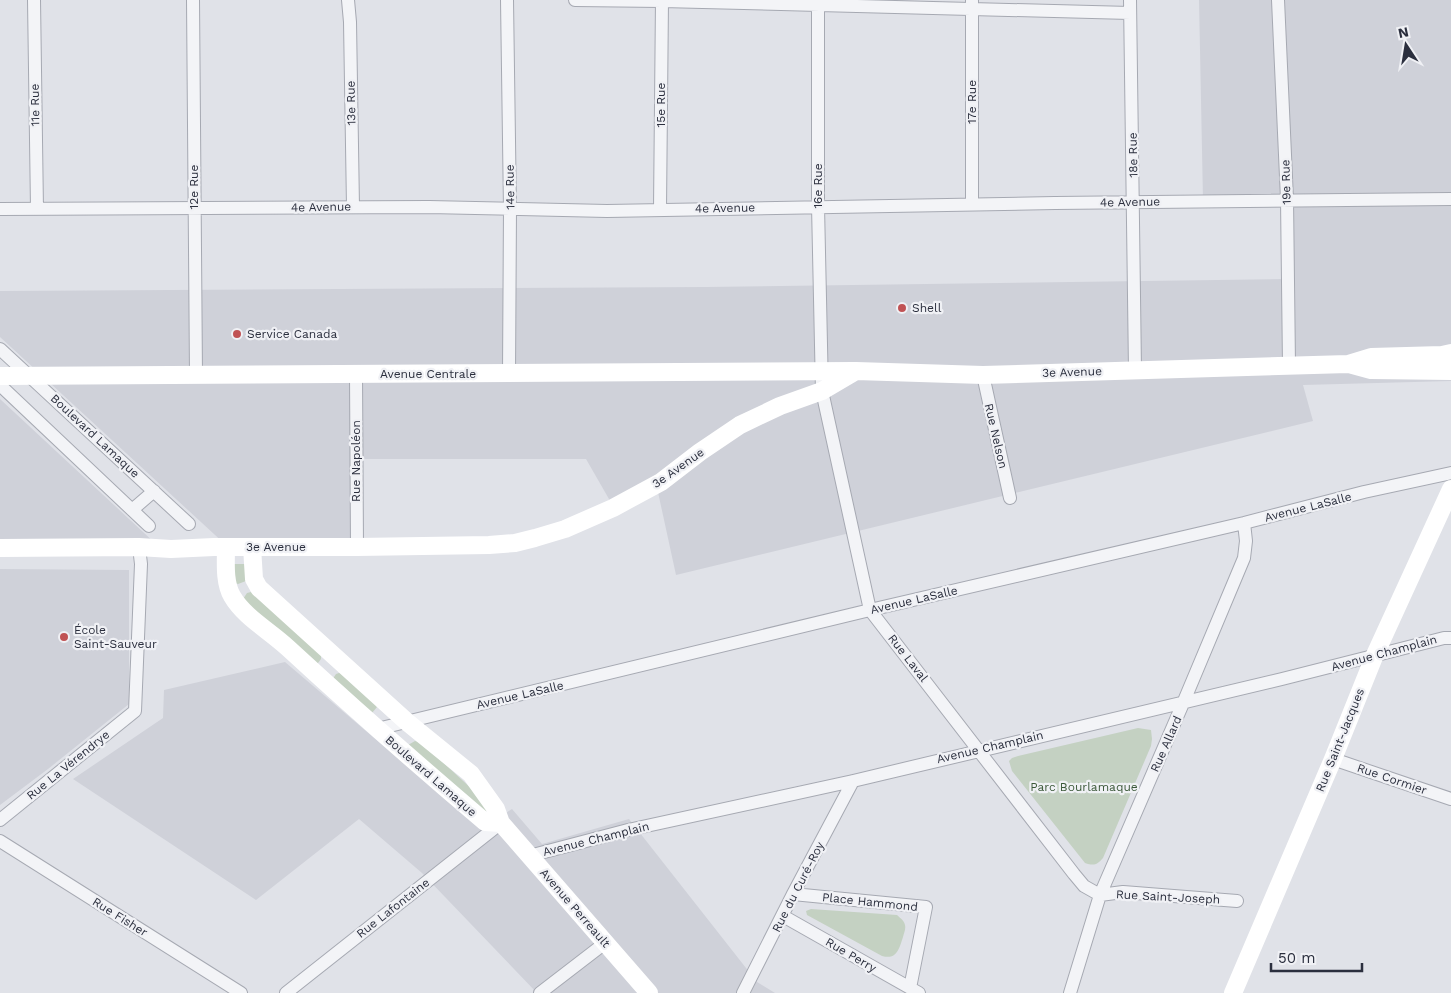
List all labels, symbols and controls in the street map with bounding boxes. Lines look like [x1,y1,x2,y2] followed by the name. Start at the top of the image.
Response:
[1381,20,1431,70] north arrow
[1397,23,1410,41] text: N
[344,80,358,126] street label: 13e Rue
[965,80,979,124] street label: 17e Rue
[654,82,668,127] street label: 15e Rue
[28,84,42,126] street label: 11e Rue
[1126,132,1140,178] street label: 18e Rue
[1278,159,1294,205] street label: 19e Rue
[811,163,825,209] street label: 16e Rue
[187,164,201,209] street label: 12e Rue
[503,164,517,210] street label: 14e Rue
[1100,194,1160,210] street label: 4e Avenue
[291,199,351,215] street label: 4e Avenue
[695,200,755,216] street label: 4e Avenue
[912,301,942,315] place label: Shell
[896,302,908,314] marker: Shell
[247,327,337,341] place label: Service Canada
[231,328,243,340] marker: Service Canada
[1042,364,1102,380] street label: 3e Avenue
[380,367,476,381] street label: Avenue Centrale
[48,391,142,481] street label: Boulevard Lamaque
[982,402,1010,470] street label: Rue Nelson
[349,420,363,502] street label: Rue Napoléon
[649,445,707,491] street label: 3e Avenue
[1263,489,1353,525] street label: Avenue LaSalle
[246,540,306,554] street label: 3e Avenue
[869,583,959,617] street label: Avenue LaSalle
[74,623,157,651] place label: École Saint-Sauveur
[58,631,70,643] marker: École Saint-Sauveur
[885,631,931,685] street label: Rue Laval
[1330,632,1438,674] street label: Avenue Champlain
[475,678,565,712] street label: Avenue LaSalle
[1313,686,1367,794] street label: Rue Saint-Jacques
[1147,714,1185,774] street label: Rue Allard
[24,727,112,803] street label: Rue La Vérendrye
[935,728,1045,766] street label: Avenue Champlain
[383,733,479,819] street label: Boulevard Lamaque
[1355,760,1429,798] street label: Rue Cormier
[1030,780,1138,794] park label: Parc Bourlamaque
[541,819,651,859] street label: Avenue Champlain
[769,839,827,935] street label: Rue du Curé-Roy
[537,866,613,950] street label: Avenue Perreault
[354,875,432,941] street label: Rue Lafontaine
[1116,887,1220,907] street label: Rue Saint-Joseph
[821,890,919,914] street label: Place Hammond
[90,895,150,940] street label: Rue Fisher
[823,935,880,976] street label: Rue Perry
[1271,940,1362,972] scale bar
[1278,949,1315,967] text: 50 m

